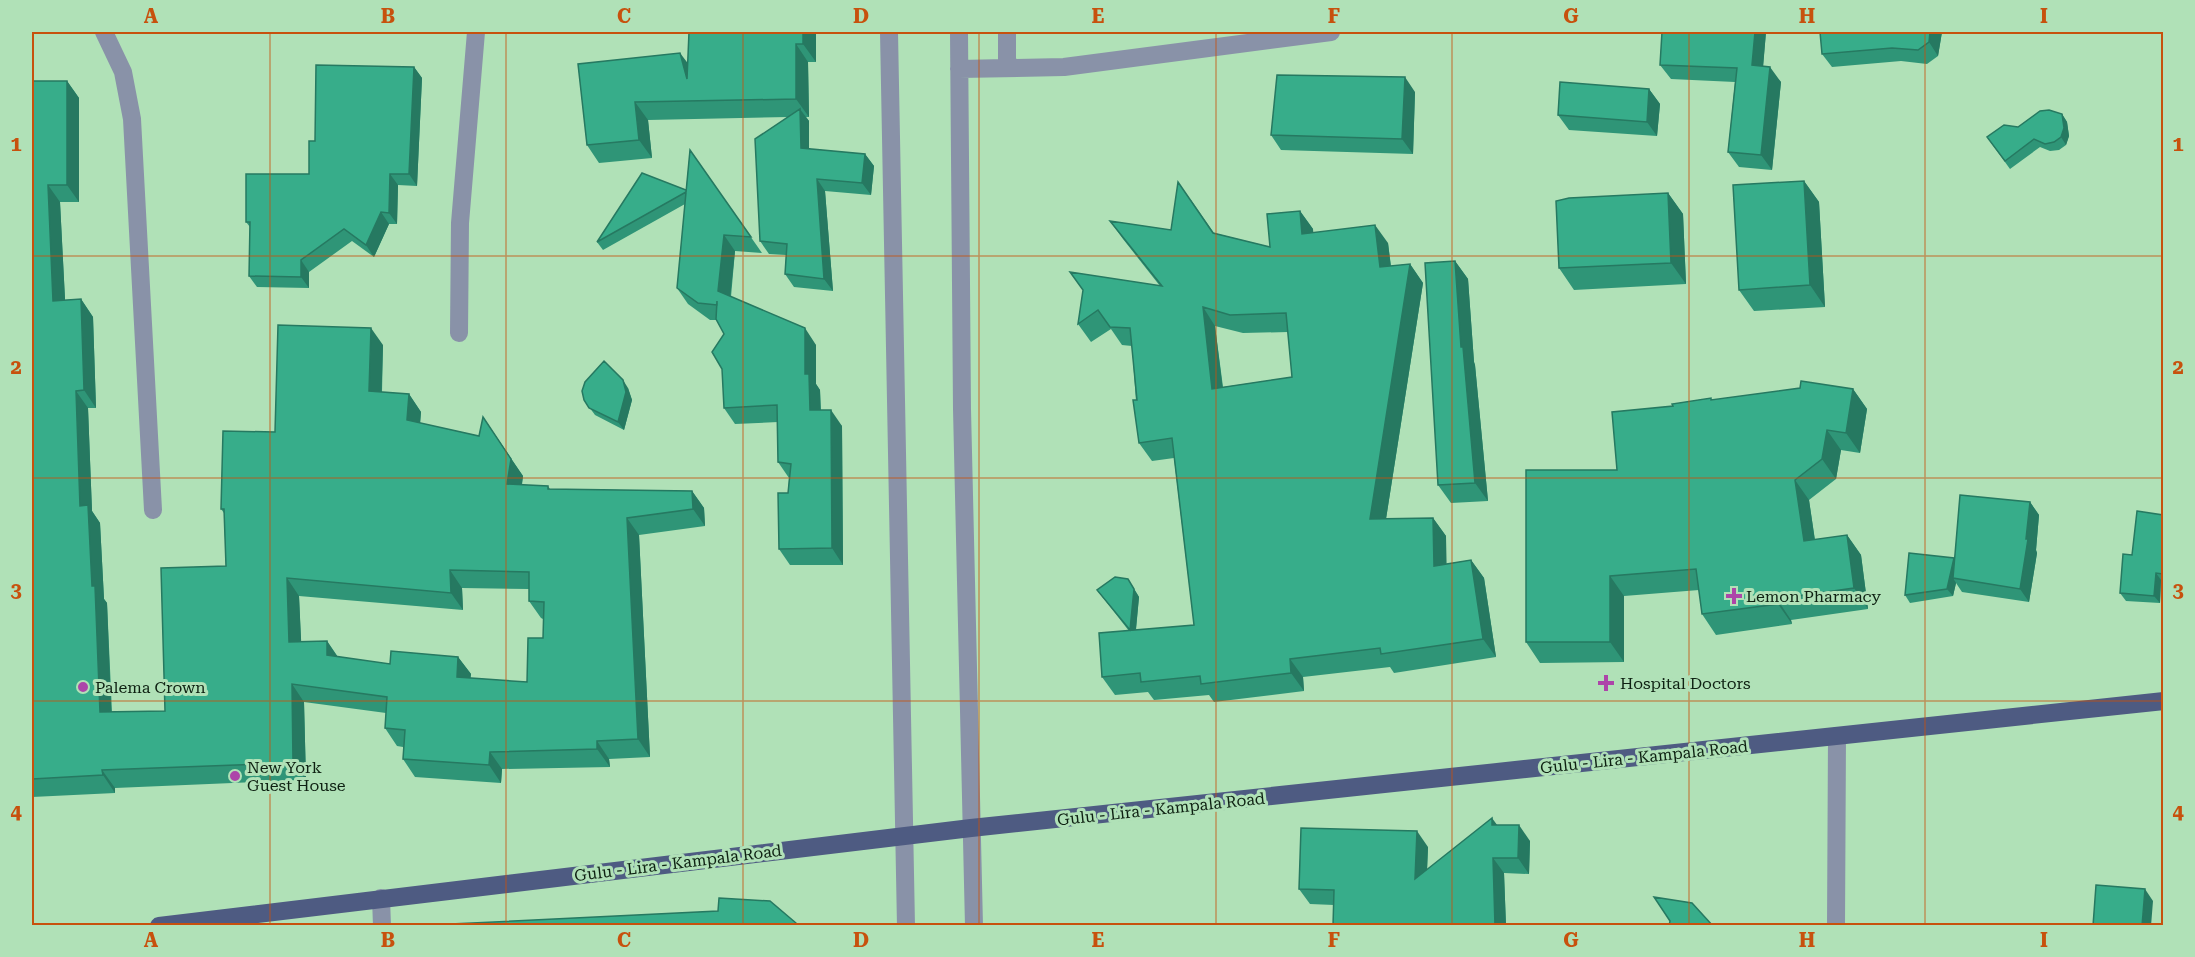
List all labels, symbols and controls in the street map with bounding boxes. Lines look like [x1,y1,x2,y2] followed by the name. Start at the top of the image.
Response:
[144,4,159,28] text: A
[381,4,395,28] text: B
[617,4,631,28] text: C
[853,4,869,28] text: D
[1092,4,1105,28] text: E
[1328,4,1340,28] text: F
[1563,4,1579,28] text: G
[1799,4,1815,28] text: H
[2040,4,2048,28] text: I
[10,132,22,156] text: 1
[2172,132,2184,156] text: 1
[10,355,22,379] text: 2
[2172,355,2184,379] text: 2
[10,578,22,602] text: 3
[2172,578,2184,602] text: 3
[1746,587,1881,606] place label: Lemon Pharmacy
[1727,589,1741,603] marker: Lemon Pharmacy
[1597,674,1615,692] marker: Hospital Doctors
[1620,674,1751,693] place label: Hospital Doctors
[95,678,206,697] place label: Palema Crown
[76,680,90,694] marker: Palema Crown
[1539,737,1749,777] street label: Gulu - Lira - Kampala Road
[247,758,346,795] place label: New York Guest House
[228,769,242,783] marker: New York Guest House
[1056,789,1266,829] street label: Gulu - Lira - Kampala Road
[10,800,22,824] text: 4
[2172,800,2184,824] text: 4
[573,841,783,885] street label: Gulu - Lira - Kampala Road
[144,928,159,952] text: A
[381,928,395,952] text: B
[617,928,631,952] text: C
[853,928,869,952] text: D
[1092,928,1105,952] text: E
[1328,928,1340,952] text: F
[1563,928,1579,952] text: G
[1799,928,1815,952] text: H
[2040,928,2048,952] text: I

